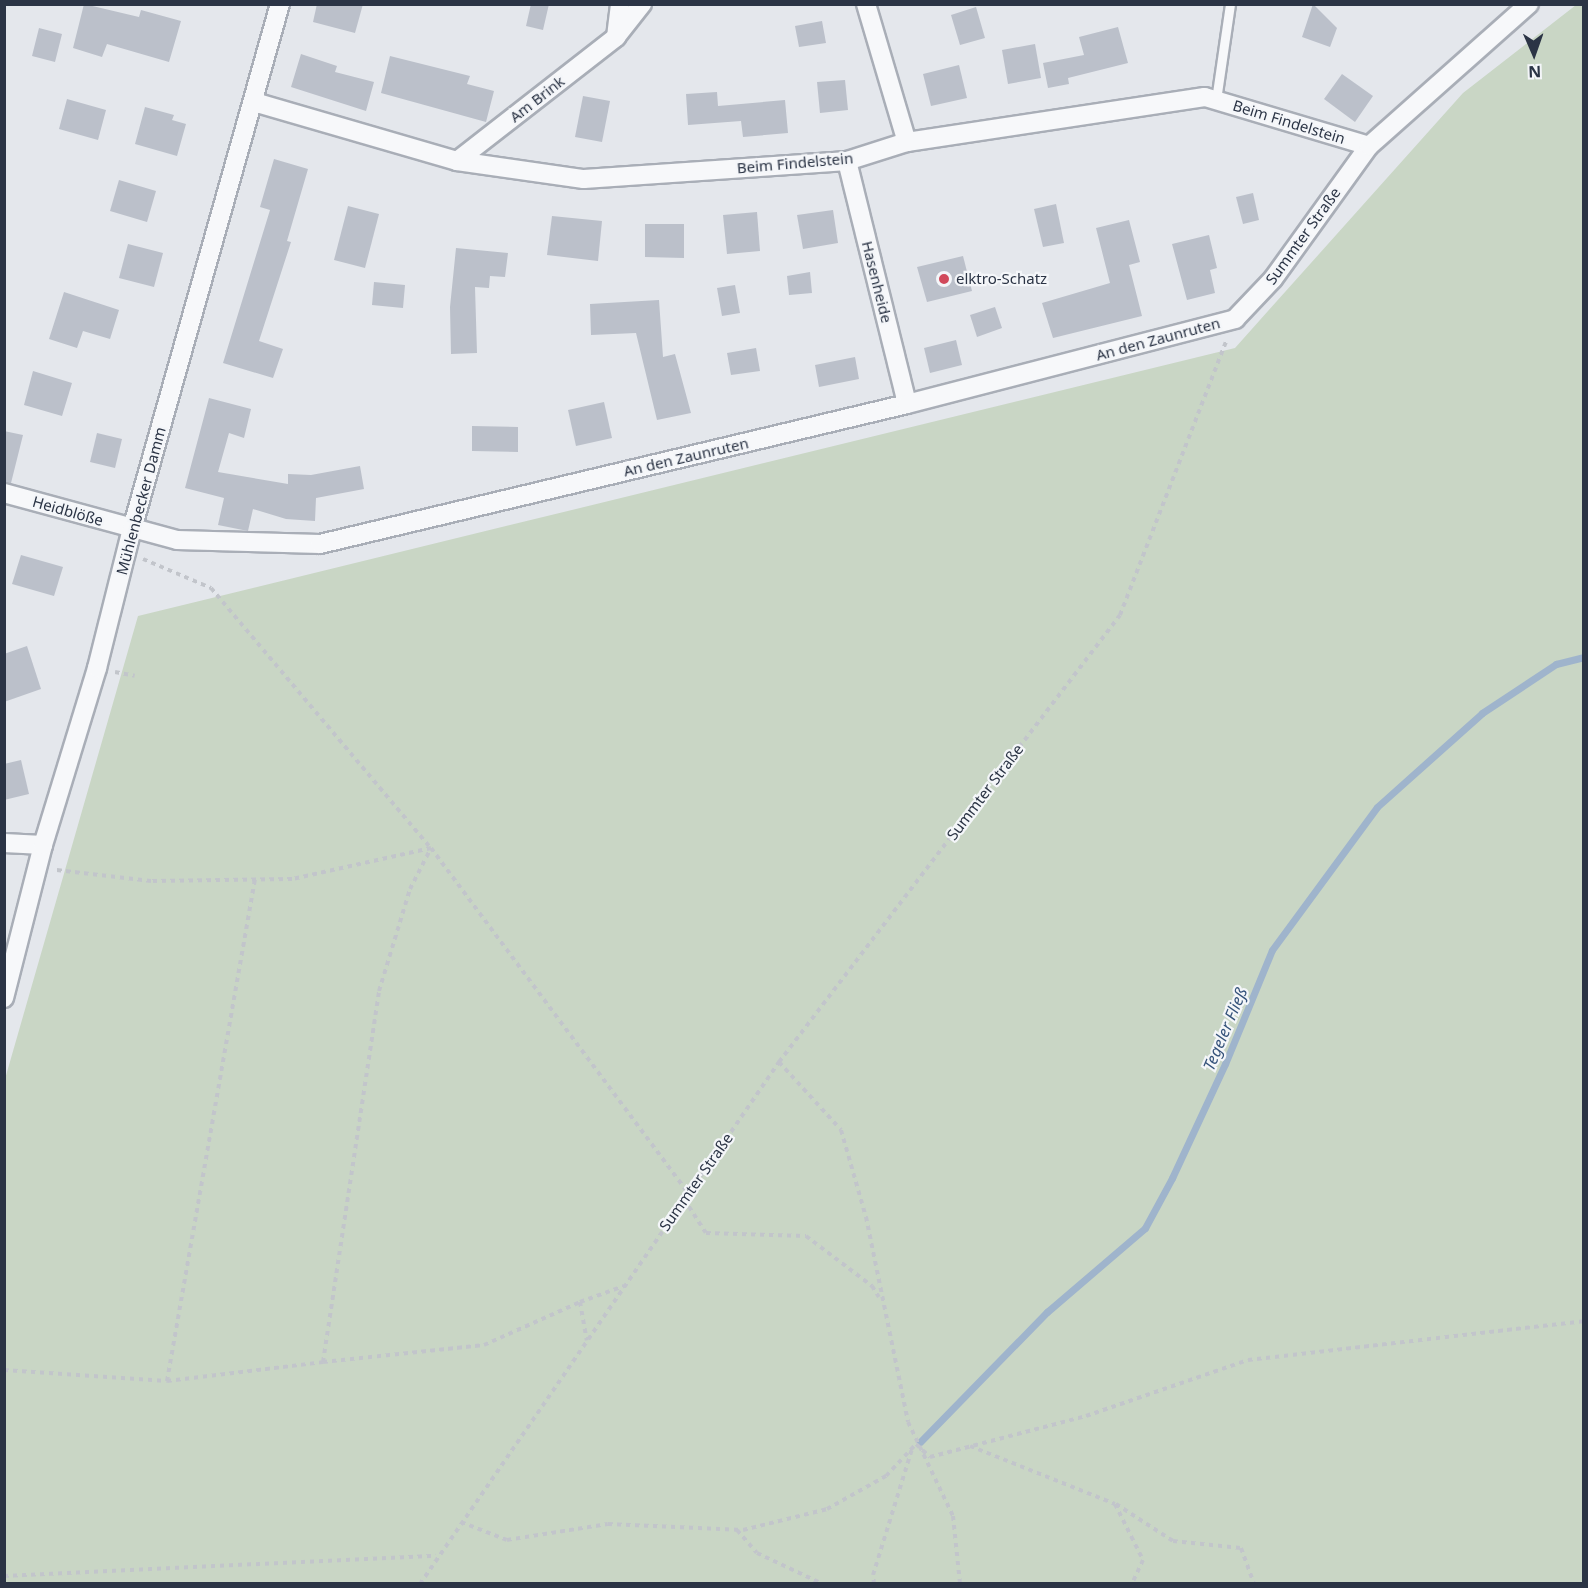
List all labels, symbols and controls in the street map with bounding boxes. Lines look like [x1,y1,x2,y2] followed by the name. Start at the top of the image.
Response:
[1504,24,1564,84] north arrow
[1528,61,1542,83] text: N
[506,72,568,126] street label: Am Brink
[1231,96,1347,148] street label: Beim Findelstein
[736,149,854,177] street label: Beim Findelstein
[1262,184,1344,288] street label: Summter Straße
[858,239,896,325] street label: Hasenheide
[956,270,1047,288] place label: elktro-Schatz
[937,272,951,286] marker: elktro-Schatz
[1094,314,1222,364] street label: An den Zaunruten
[113,425,169,577] street label: Mühlenbecker Damm
[622,434,750,480] street label: An den Zaunruten
[31,492,105,530] street label: Heidblöße
[943,740,1027,844] street label: Summter Straße
[1199,985,1251,1073] water label: Tegeler Fließ
[656,1130,736,1234] street label: Summter Straße

